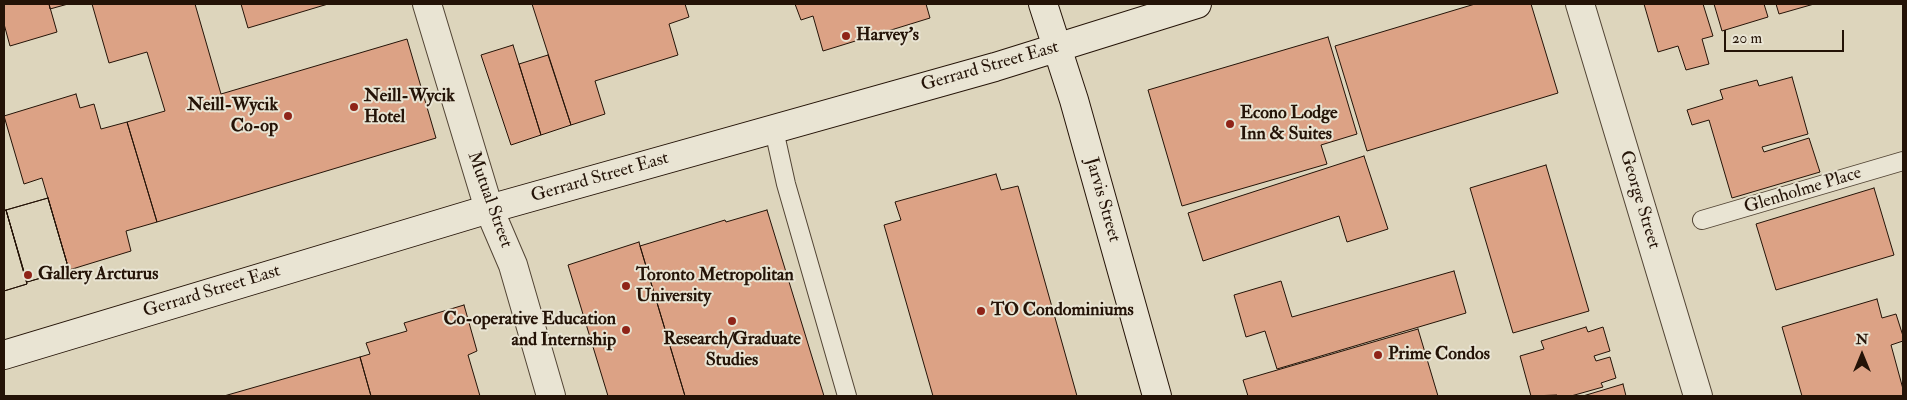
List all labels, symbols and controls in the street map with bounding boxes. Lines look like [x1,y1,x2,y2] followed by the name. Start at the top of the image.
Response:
[1727,20,1847,52] scale bar
[856,25,919,47] place label: Harvey's
[1732,29,1762,48] text: 20 m
[840,30,852,42] marker: Harvey's
[919,37,1061,97] street label: Gerrard Street East
[364,86,455,128] place label: Neill-Wycik Hotel
[187,95,278,138] place label: Neill-Wycik Co-op
[348,101,360,113] marker: Neill-Wycik Hotel
[1240,103,1338,146] place label: Econo Lodge Inn & Suites
[282,110,294,122] marker: Neill-Wycik Co-op
[1224,118,1236,130] marker: Econo Lodge Inn & Suites
[529,148,671,208] street label: Gerrard Street East
[1614,148,1664,252] street label: George Street
[462,149,516,251] street label: Mutual Street
[1080,155,1124,245] street label: Jarvis Street
[1742,163,1864,219] street label: Glenholme Place
[141,261,283,323] street label: Gerrard Street East
[38,264,158,286] place label: Gallery Arcturus
[636,265,794,308] place label: Toronto Metropolitan University
[22,269,34,281] marker: Gallery Arcturus
[620,280,632,292] marker: Toronto Metropolitan University
[991,300,1134,322] place label: TO Condominiums
[975,305,987,317] marker: TO Condominiums
[443,309,616,352] place label: Co-operative Education and Internship
[726,315,738,327] marker: Research/Graduate Studies
[620,324,632,336] marker: Co-operative Education and Internship
[663,329,801,372] place label: Research/Graduate Studies
[1837,330,1887,380] north arrow
[1856,331,1868,348] text: N
[1388,344,1490,366] place label: Prime Condos
[1372,349,1384,361] marker: Prime Condos

